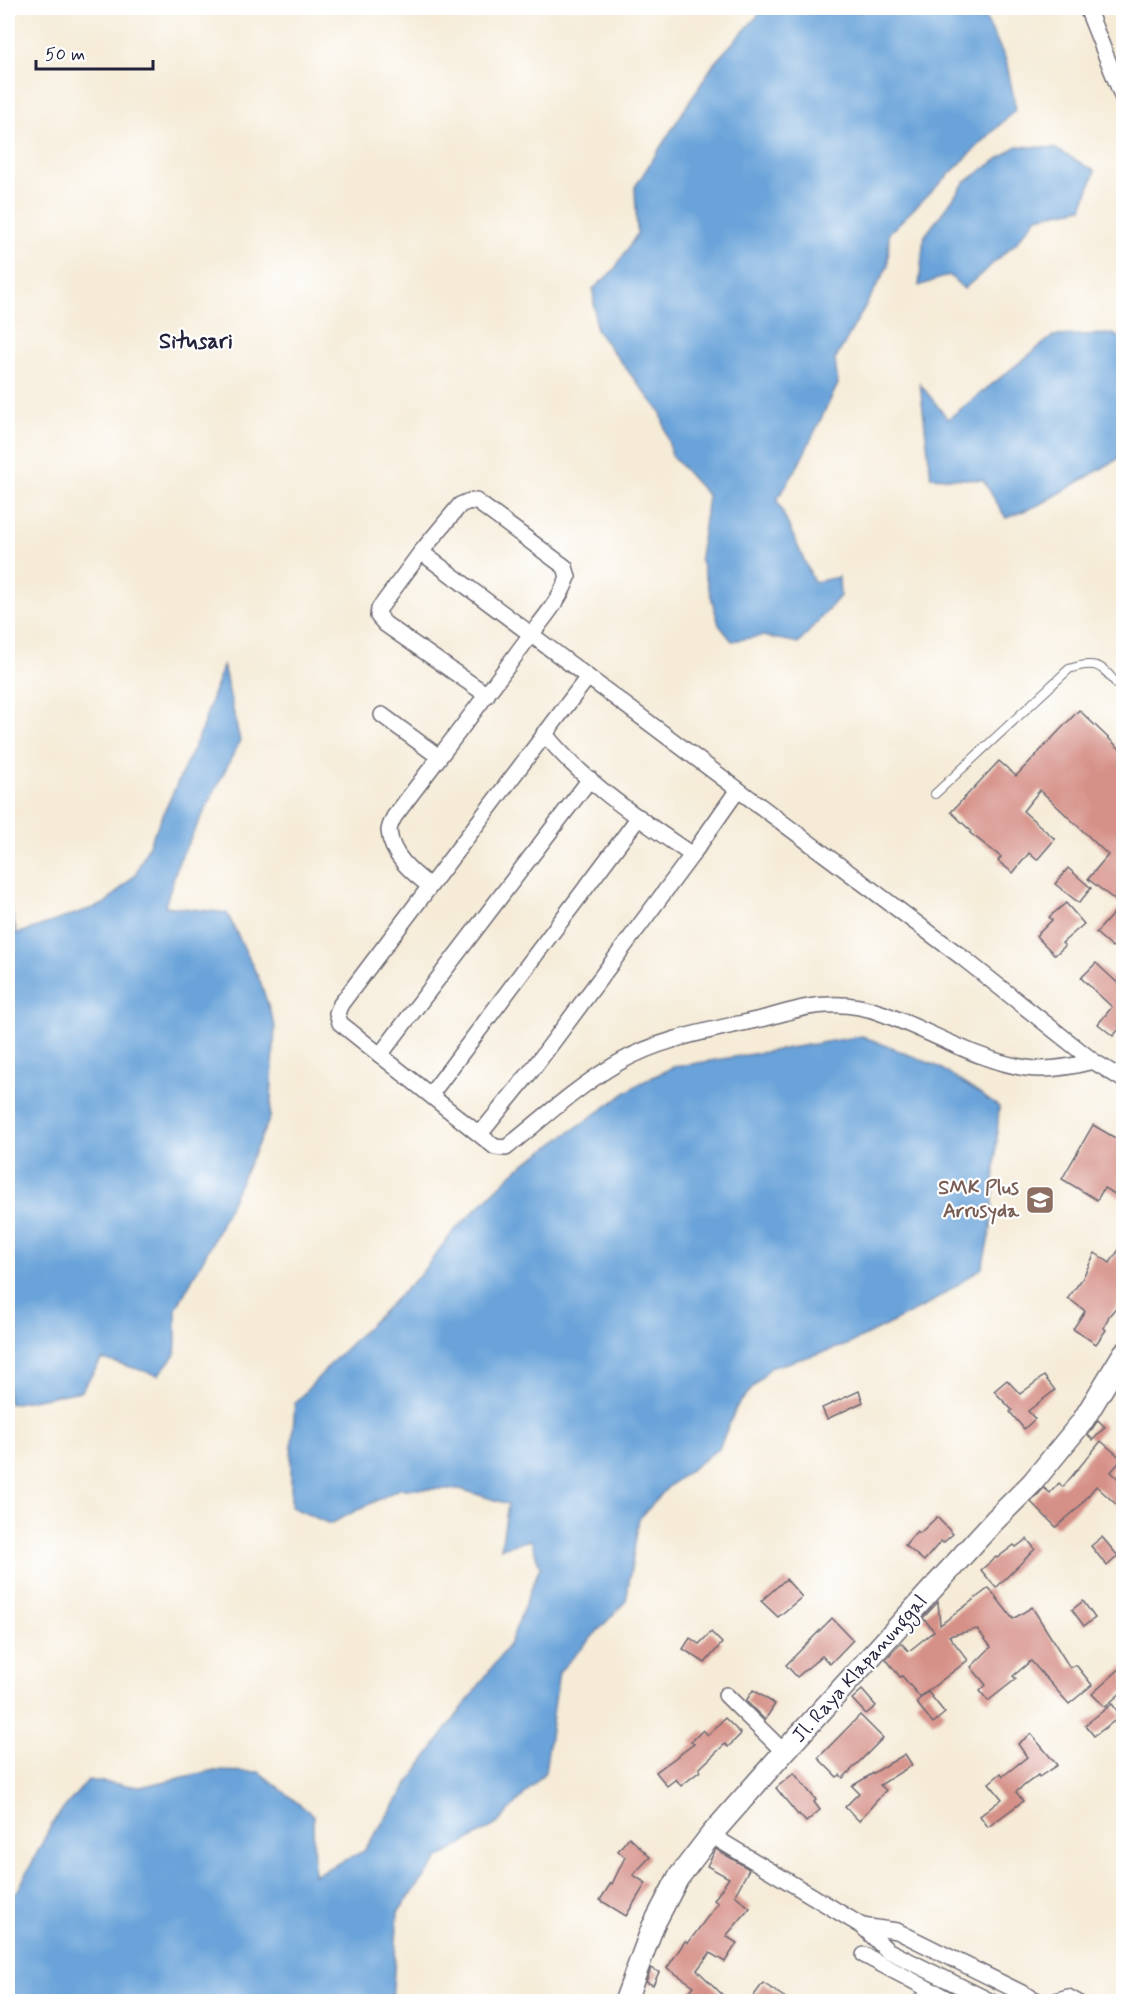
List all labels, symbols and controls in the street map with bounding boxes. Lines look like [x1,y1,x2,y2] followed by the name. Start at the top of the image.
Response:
[36,33,153,71] scale bar
[45,43,85,67] text: 50 m
[159,328,233,356] district label: Situsari
[938,1175,1020,1225] place label: SMK Plus Arrusyda
[1024,1184,1056,1216] school or university icon: SMK Plus Arrusyda
[786,1589,935,1750] street label: Jl. Raya Klapanunggal

